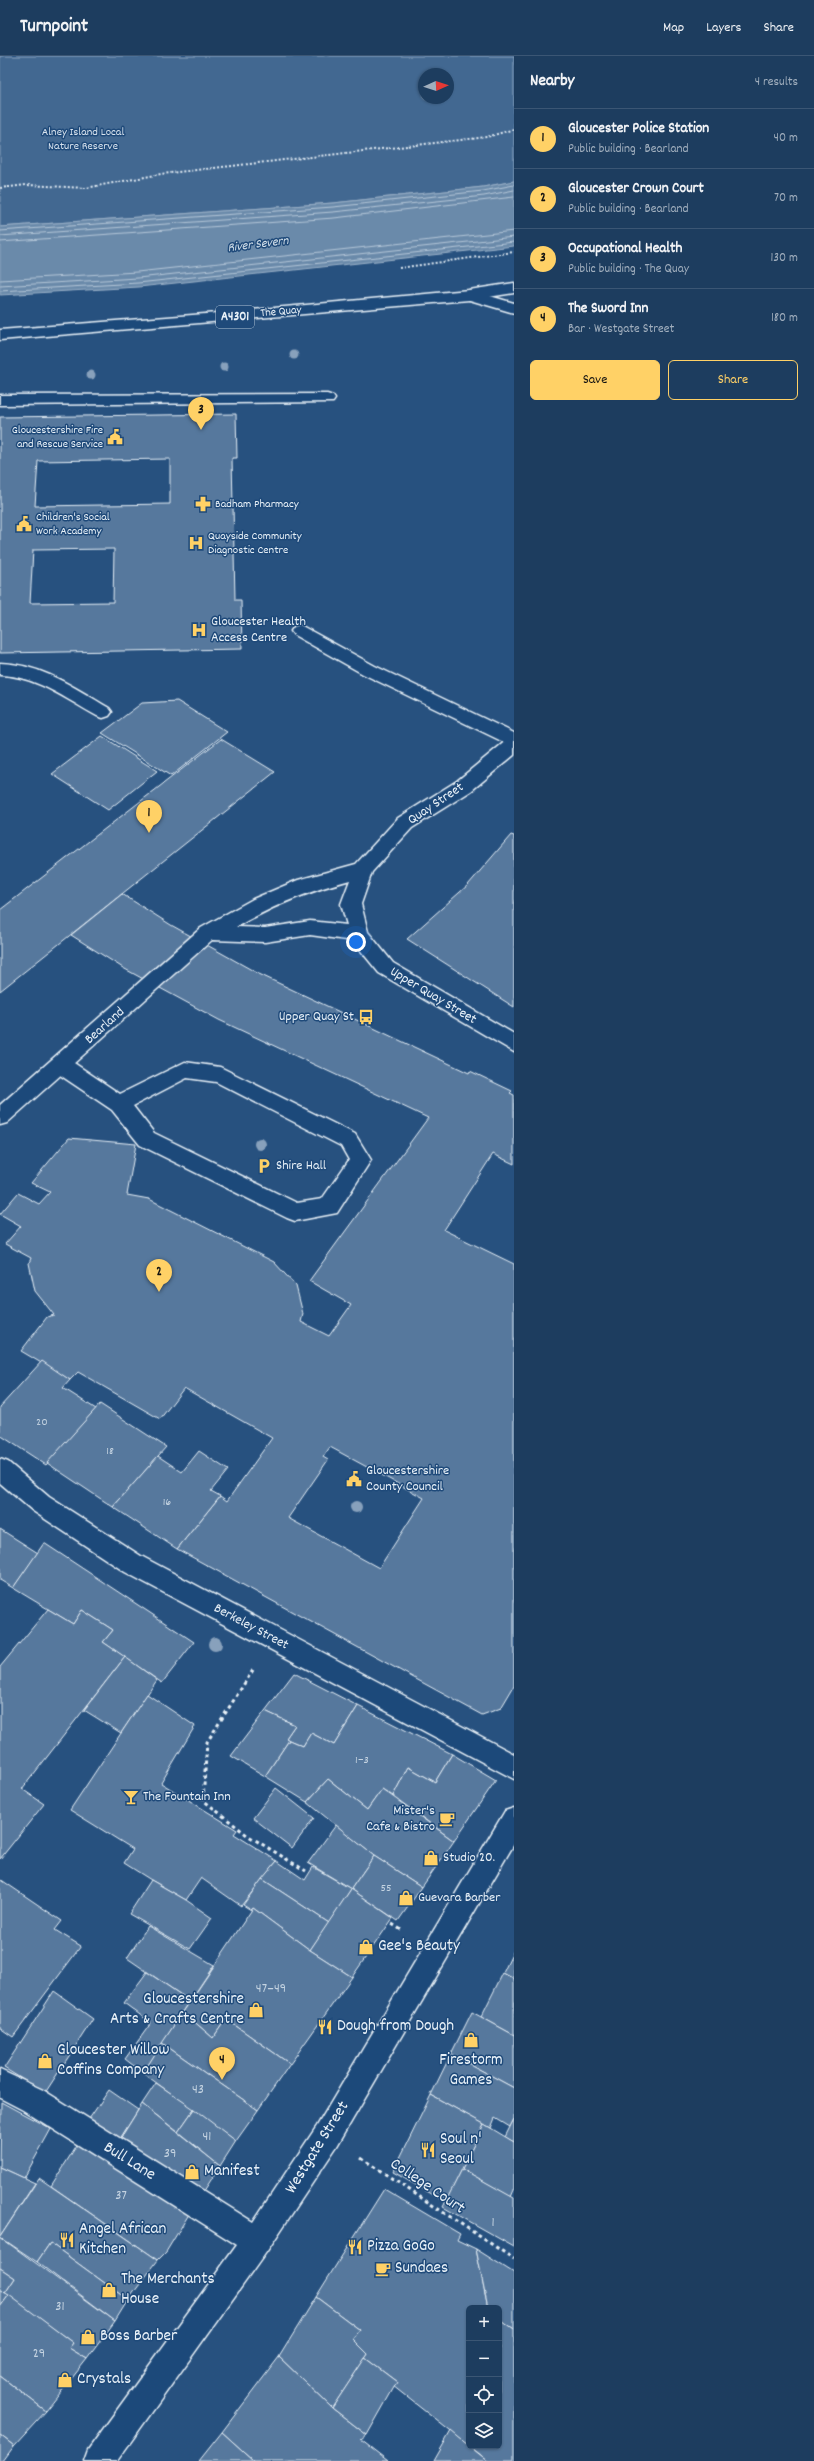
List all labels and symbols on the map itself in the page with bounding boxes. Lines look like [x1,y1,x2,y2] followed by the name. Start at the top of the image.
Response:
[418,68,454,104] north arrow
[42,124,124,155] park label: Alney Island Local Nature Reserve
[227,232,290,258] water label: River Severn
[260,302,303,322] street label: The Quay
[216,306,254,328] road number: A4301
[188,397,214,430] pin: 3
[12,422,103,453] place label: Gloucestershire Fire and Rescue Service
[106,428,124,446] public building icon: Gloucestershire Fire and Rescue Service
[194,495,212,513] pharmacy icon: Badham Pharmacy
[215,496,300,513] place label: Badham Pharmacy
[36,509,110,540] place label: Children's Social Work Academy
[15,515,33,533] public building icon: Children's Social Work Academy
[208,528,303,559] place label: Quayside Community Diagnostic Centre
[187,534,205,552] hospital icon: Quayside Community Diagnostic Centre
[211,612,306,648] place label: Gloucester Health Access Centre
[190,621,208,639] hospital icon: Gloucester Health Access Centre
[404,778,468,830] street label: Quay Street
[136,800,162,833] pin: 1
[346,932,366,952] your location
[386,962,480,1030] street label: Upper Quay Street
[81,1003,129,1049] street label: Bearland
[279,1007,354,1027] place label: Upper Quay St
[357,1008,375,1026] bus stop icon: Upper Quay St
[276,1156,327,1176] place label: Shire Hall
[255,1157,273,1175] parking icon: Shire Hall
[146,1259,172,1292] pin: 2
[36,1414,48,1431] house number: 20
[106,1443,114,1460] house number: 18
[366,1461,449,1497] place label: Gloucestershire County Council
[345,1470,363,1488] public building icon: Gloucestershire County Council
[163,1494,171,1511] house number: 16
[210,1599,292,1655] street label: Berkeley Street
[355,1752,369,1769] house number: 1–3
[143,1787,231,1807] place label: The Fountain Inn
[122,1788,140,1806] bar icon: The Fountain Inn
[366,1801,435,1837] place label: Mister's Cafe & Bistro
[438,1810,456,1828] cafe icon: Mister's Cafe & Bistro
[443,1848,495,1868] place label: Studio 20.
[422,1849,440,1867] shop icon: Studio 20.
[380,1880,392,1897] house number: 55
[418,1888,501,1908] place label: Guevara Barber
[397,1889,415,1907] shop icon: Guevara Barber
[378,1935,461,1959] place label: Gee's Beauty
[357,1938,375,1956] shop icon: Gee's Beauty
[256,1979,286,1999] house number: 47–49
[110,1988,244,2032] place label: Gloucestershire Arts & Crafts Centre
[247,2001,265,2019] shop icon: Gloucestershire Arts & Crafts Centre
[337,2015,454,2039] place label: Dough from Dough
[316,2018,334,2036] restaurant icon: Dough from Dough
[462,2031,480,2049] shop icon: Firestorm Games
[57,2039,169,2083] place label: Gloucester Willow Coffins Company
[209,2047,235,2080] pin: 4
[439,2049,503,2093] place label: Firestorm Games
[36,2052,54,2070] shop icon: Gloucester Willow Coffins Company
[192,2080,204,2100] house number: 43
[280,2097,356,2199] street label: Westgate Street
[203,2127,211,2147] house number: 41
[440,2128,482,2172] place label: Soul n' Seoul
[98,2137,160,2187] street label: Bull Lane
[419,2141,437,2159] restaurant icon: Soul n' Seoul
[164,2144,176,2164] house number: 39
[385,2153,469,2221] street label: College Court
[204,2160,260,2184] place label: Manifest
[183,2163,201,2181] shop icon: Manifest
[115,2186,127,2206] house number: 37
[491,2213,495,2233] house number: 1
[79,2218,166,2262] place label: Angel African Kitchen
[58,2231,76,2249] restaurant icon: Angel African Kitchen
[367,2235,435,2259] place label: Pizza GoGo
[346,2238,364,2256] restaurant icon: Pizza GoGo
[395,2257,448,2281] place label: Sundaes
[374,2260,392,2278] cafe icon: Sundaes
[121,2268,215,2312] place label: The Merchants House
[100,2281,118,2299] shop icon: The Merchants House
[55,2297,65,2317] house number: 31
[100,2325,178,2349] place label: Boss Barber
[79,2328,97,2346] shop icon: Boss Barber
[33,2344,45,2364] house number: 29
[77,2368,131,2392] place label: Crystals
[56,2371,74,2389] shop icon: Crystals

